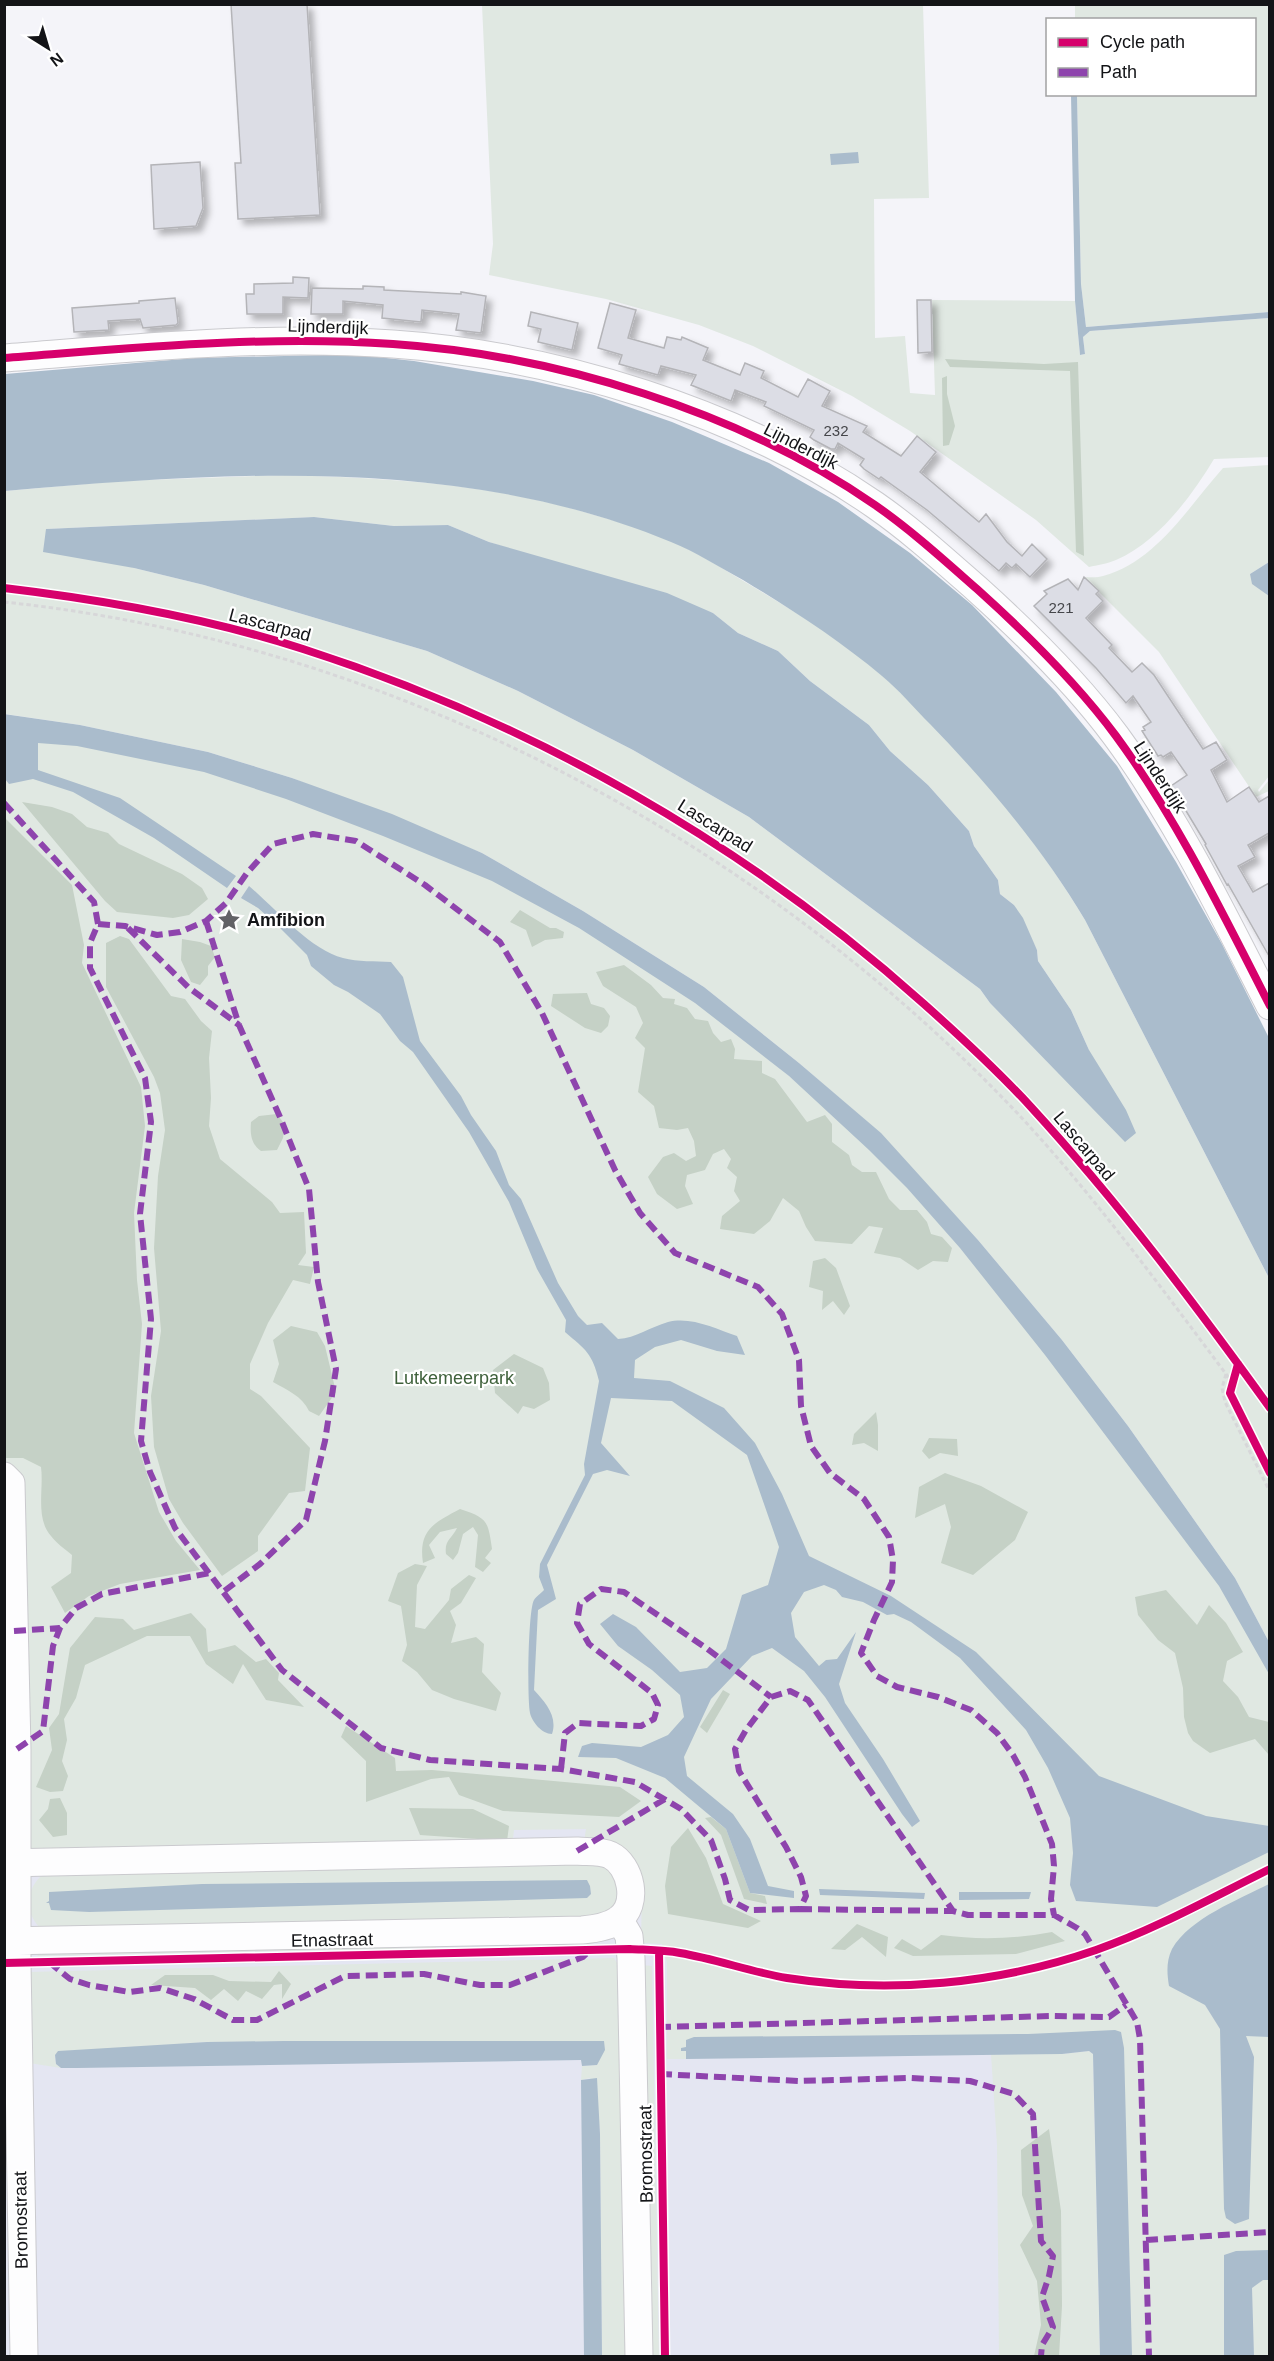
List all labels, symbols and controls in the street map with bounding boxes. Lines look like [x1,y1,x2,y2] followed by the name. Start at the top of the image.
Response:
[18,18,78,78] north arrow
[1046,18,1256,96] legend
[1100,32,1185,52] text: Cycle path
[47,49,66,70] text: N
[1100,62,1137,82] text: Path
[287,316,370,338] street label: Lijnderdijk
[760,419,843,474] street label: Lijnderdijk
[823,422,849,439] house number: 232
[1048,599,1074,616] house number: 221
[227,604,313,646] street label: Lascarpad
[1130,738,1191,817] street label: Lijnderdijk
[674,795,756,857] street label: Lascarpad
[216,907,242,933] place icon: Amfibion
[247,910,325,930] place label: Amfibion
[1049,1107,1119,1185] street label: Lascarpad
[394,1368,515,1388] park label: Lutkemeerpark
[291,1929,373,1951] street label: Etnastraat
[635,2105,657,2203] street label: Bromostraat
[10,2171,32,2269] street label: Bromostraat

